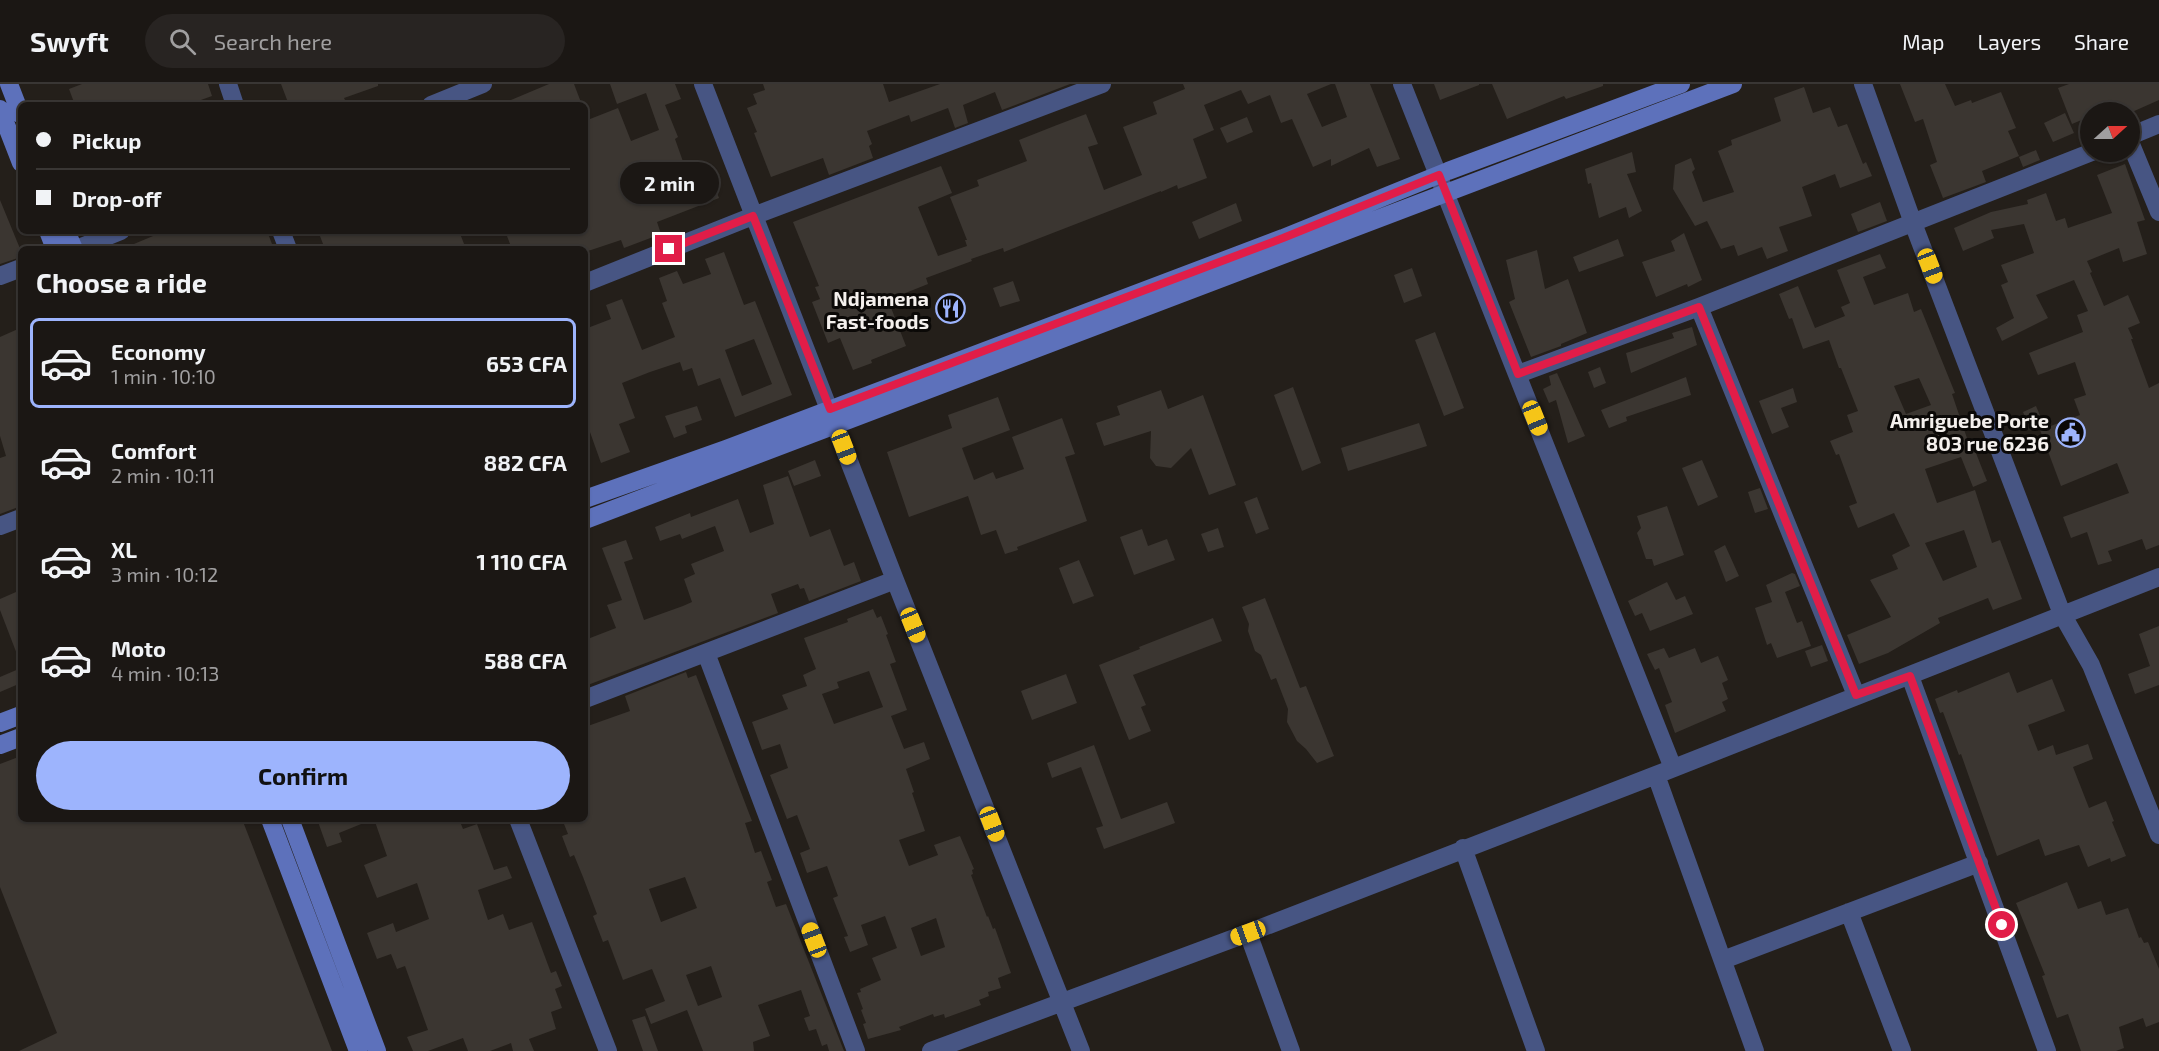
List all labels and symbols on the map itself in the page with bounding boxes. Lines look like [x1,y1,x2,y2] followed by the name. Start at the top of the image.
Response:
[2080,102,2140,162] north arrow
[620,162,718,204] callout: 2 min
[655,235,682,262] route end
[1915,246,1945,286] car
[826,286,929,333] place label: Ndjamena Fast-foods
[934,293,966,325] restaurant icon: Ndjamena Fast-foods
[1520,398,1550,438] car
[1890,408,2049,455] place label: Amriguebe Porte 803 rue 6236
[2054,416,2086,448] public building icon: Amriguebe Porte 803 rue 6236
[829,427,859,467] car
[898,605,928,645] car
[977,804,1007,844] car
[1988,911,2015,938] route start
[1228,918,1268,948] car
[799,920,829,960] car

